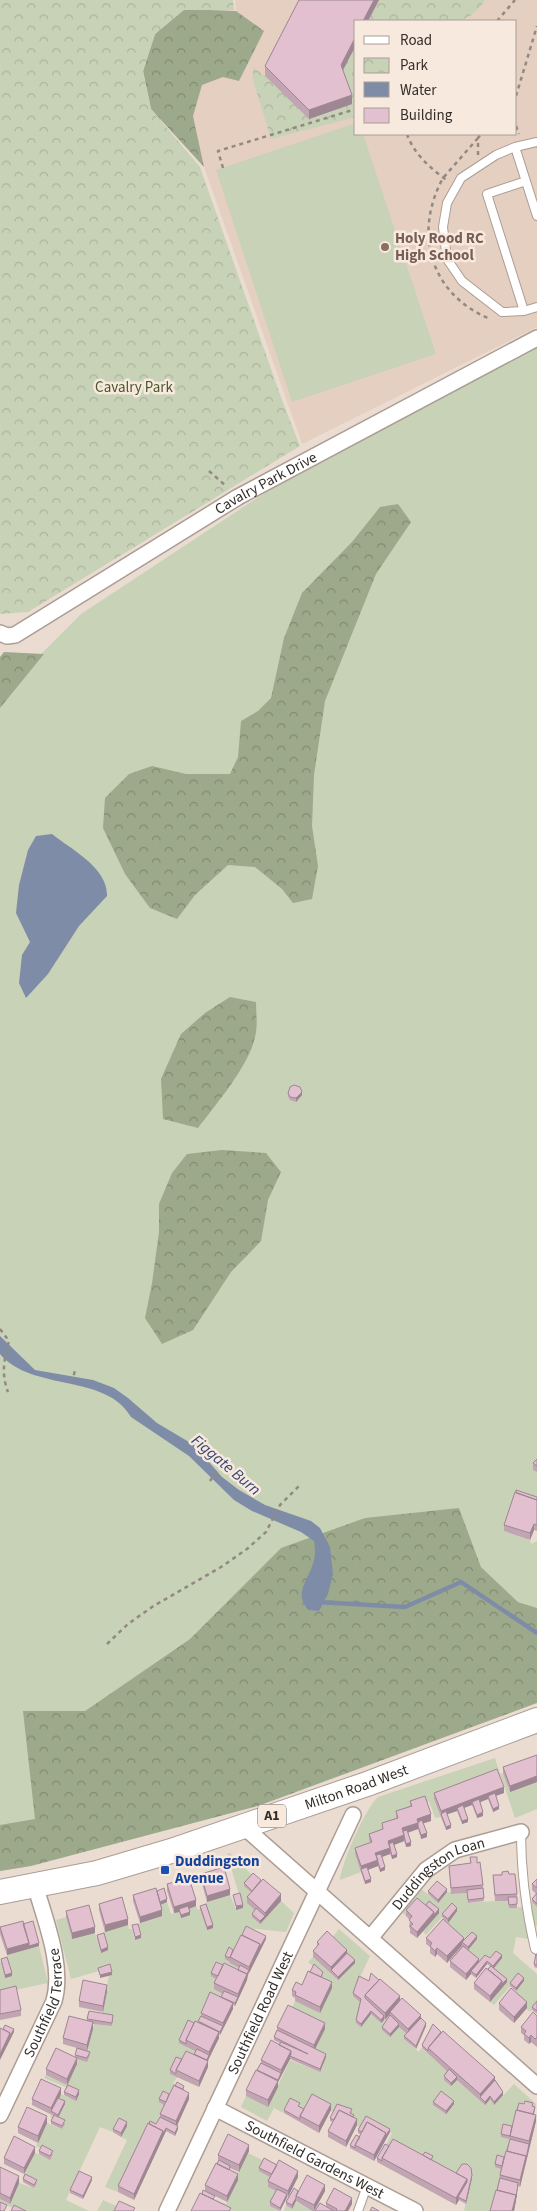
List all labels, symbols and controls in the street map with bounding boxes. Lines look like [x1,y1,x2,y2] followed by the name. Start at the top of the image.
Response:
[354,20,517,135] legend
[400,30,432,51] text: Road
[400,55,429,76] text: Park
[400,80,437,101] text: Water
[400,105,453,126] text: Building
[395,228,484,266] place label: Holy Rood RC High School
[379,241,391,253] marker: Holy Rood RC High School
[95,377,173,398] park label: Cavalry Park
[211,446,320,519] street label: Cavalry Park Drive
[187,1430,265,1500] water label: Figgate Burn
[302,1759,411,1815] street label: Milton Road West
[258,1804,286,1828] road number: A1
[387,1832,487,1915] street label: Duddingston Loan
[174,1851,260,1889] place label: Duddingston Avenue
[159,1864,171,1876] marker: Duddingston Avenue
[18,1946,67,2061] street label: Southfield Terrace
[222,1948,298,2078] street label: Southfield Road West
[241,2115,388,2204] street label: Southfield Gardens West

